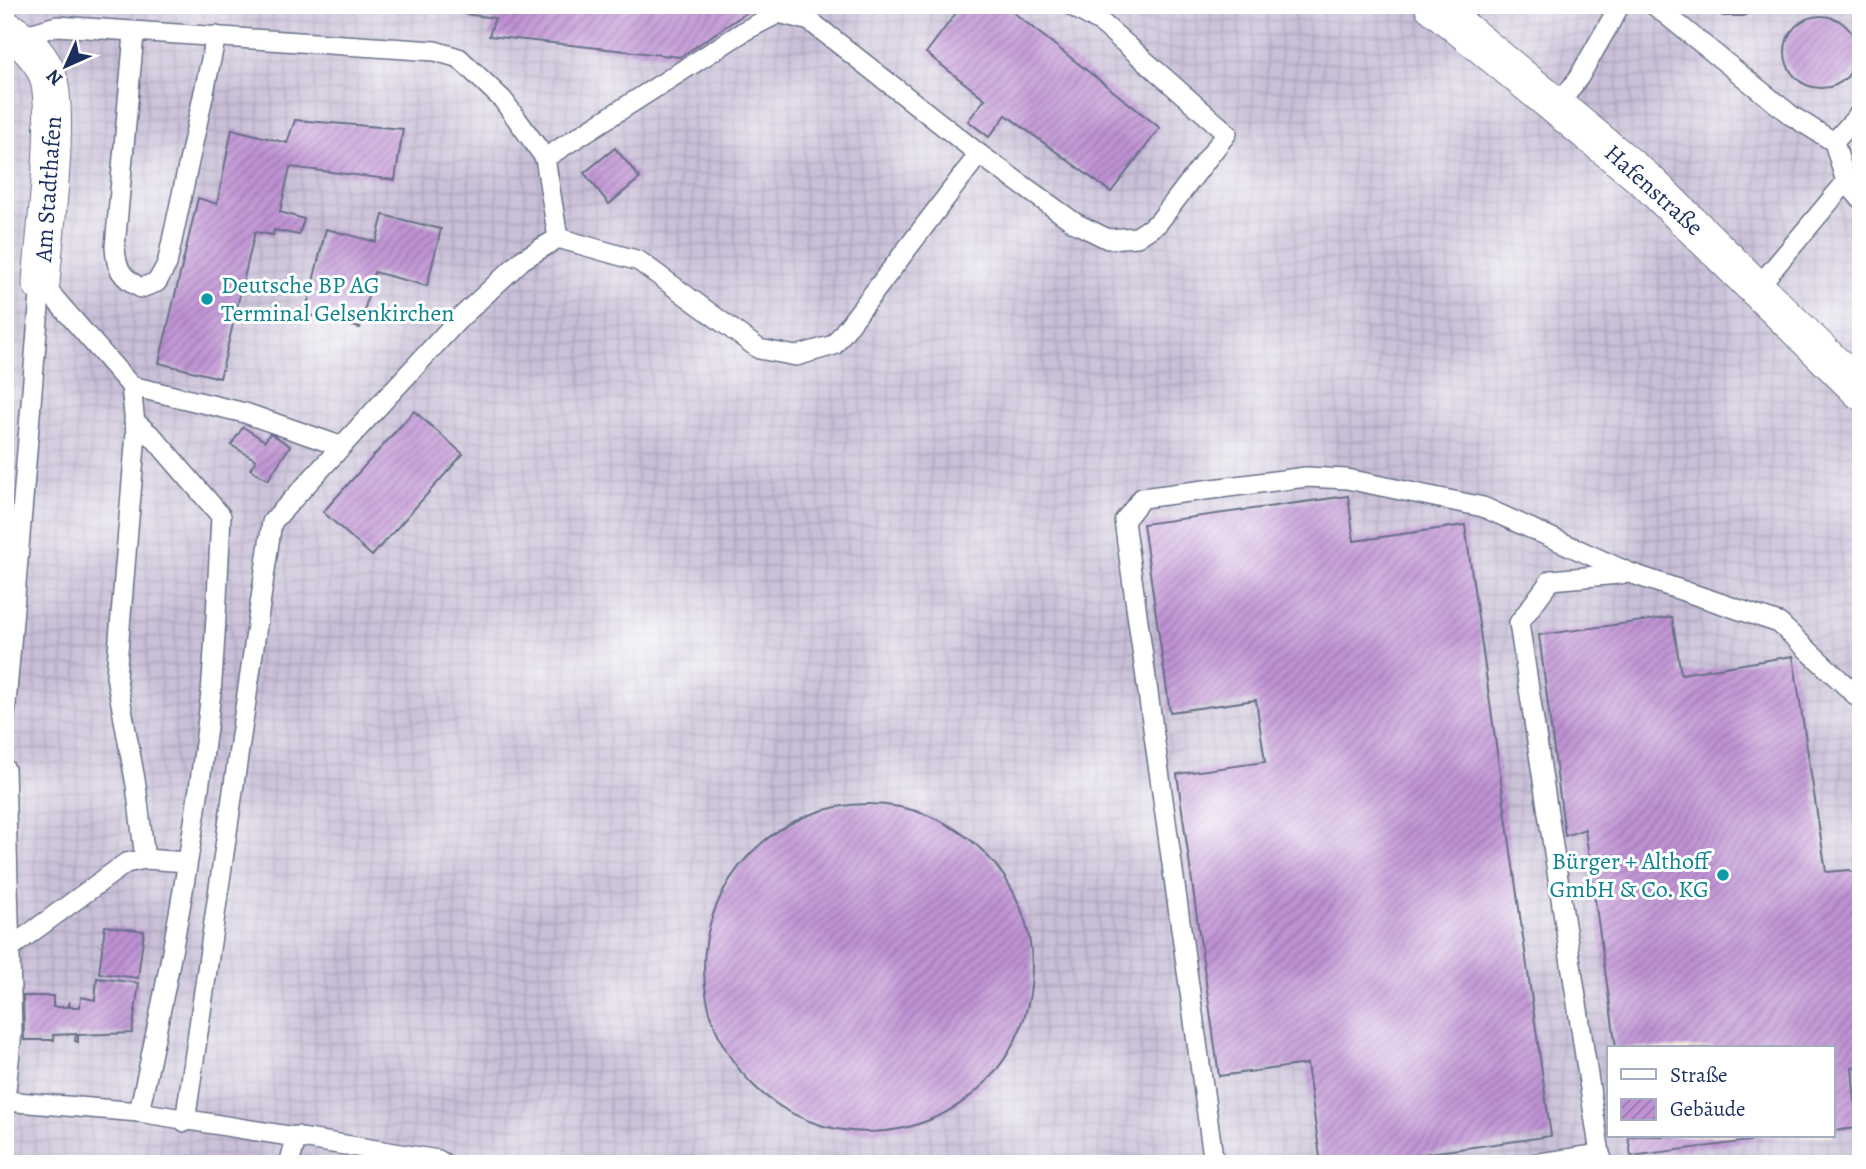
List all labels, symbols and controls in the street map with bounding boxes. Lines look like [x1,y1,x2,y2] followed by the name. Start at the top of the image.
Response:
[32,32,102,102] north arrow
[40,63,69,91] text: N
[27,115,69,264] street label: Am Stadthafen
[1598,137,1710,243] street label: Hafenstraße
[221,269,455,329] place label: Deutsche BP AG Terminal Gelsenkirchen
[199,291,215,307] marker: Deutsche BP AG Terminal Gelsenkirchen
[1550,845,1712,905] place label: Bürger + Althoff GmbH & Co. KG
[1715,867,1731,883] marker: Bürger + Althoff GmbH & Co. KG
[1607,1046,1834,1138] legend
[1670,1061,1728,1089] text: Straße
[1670,1095,1746,1123] text: Gebäude

